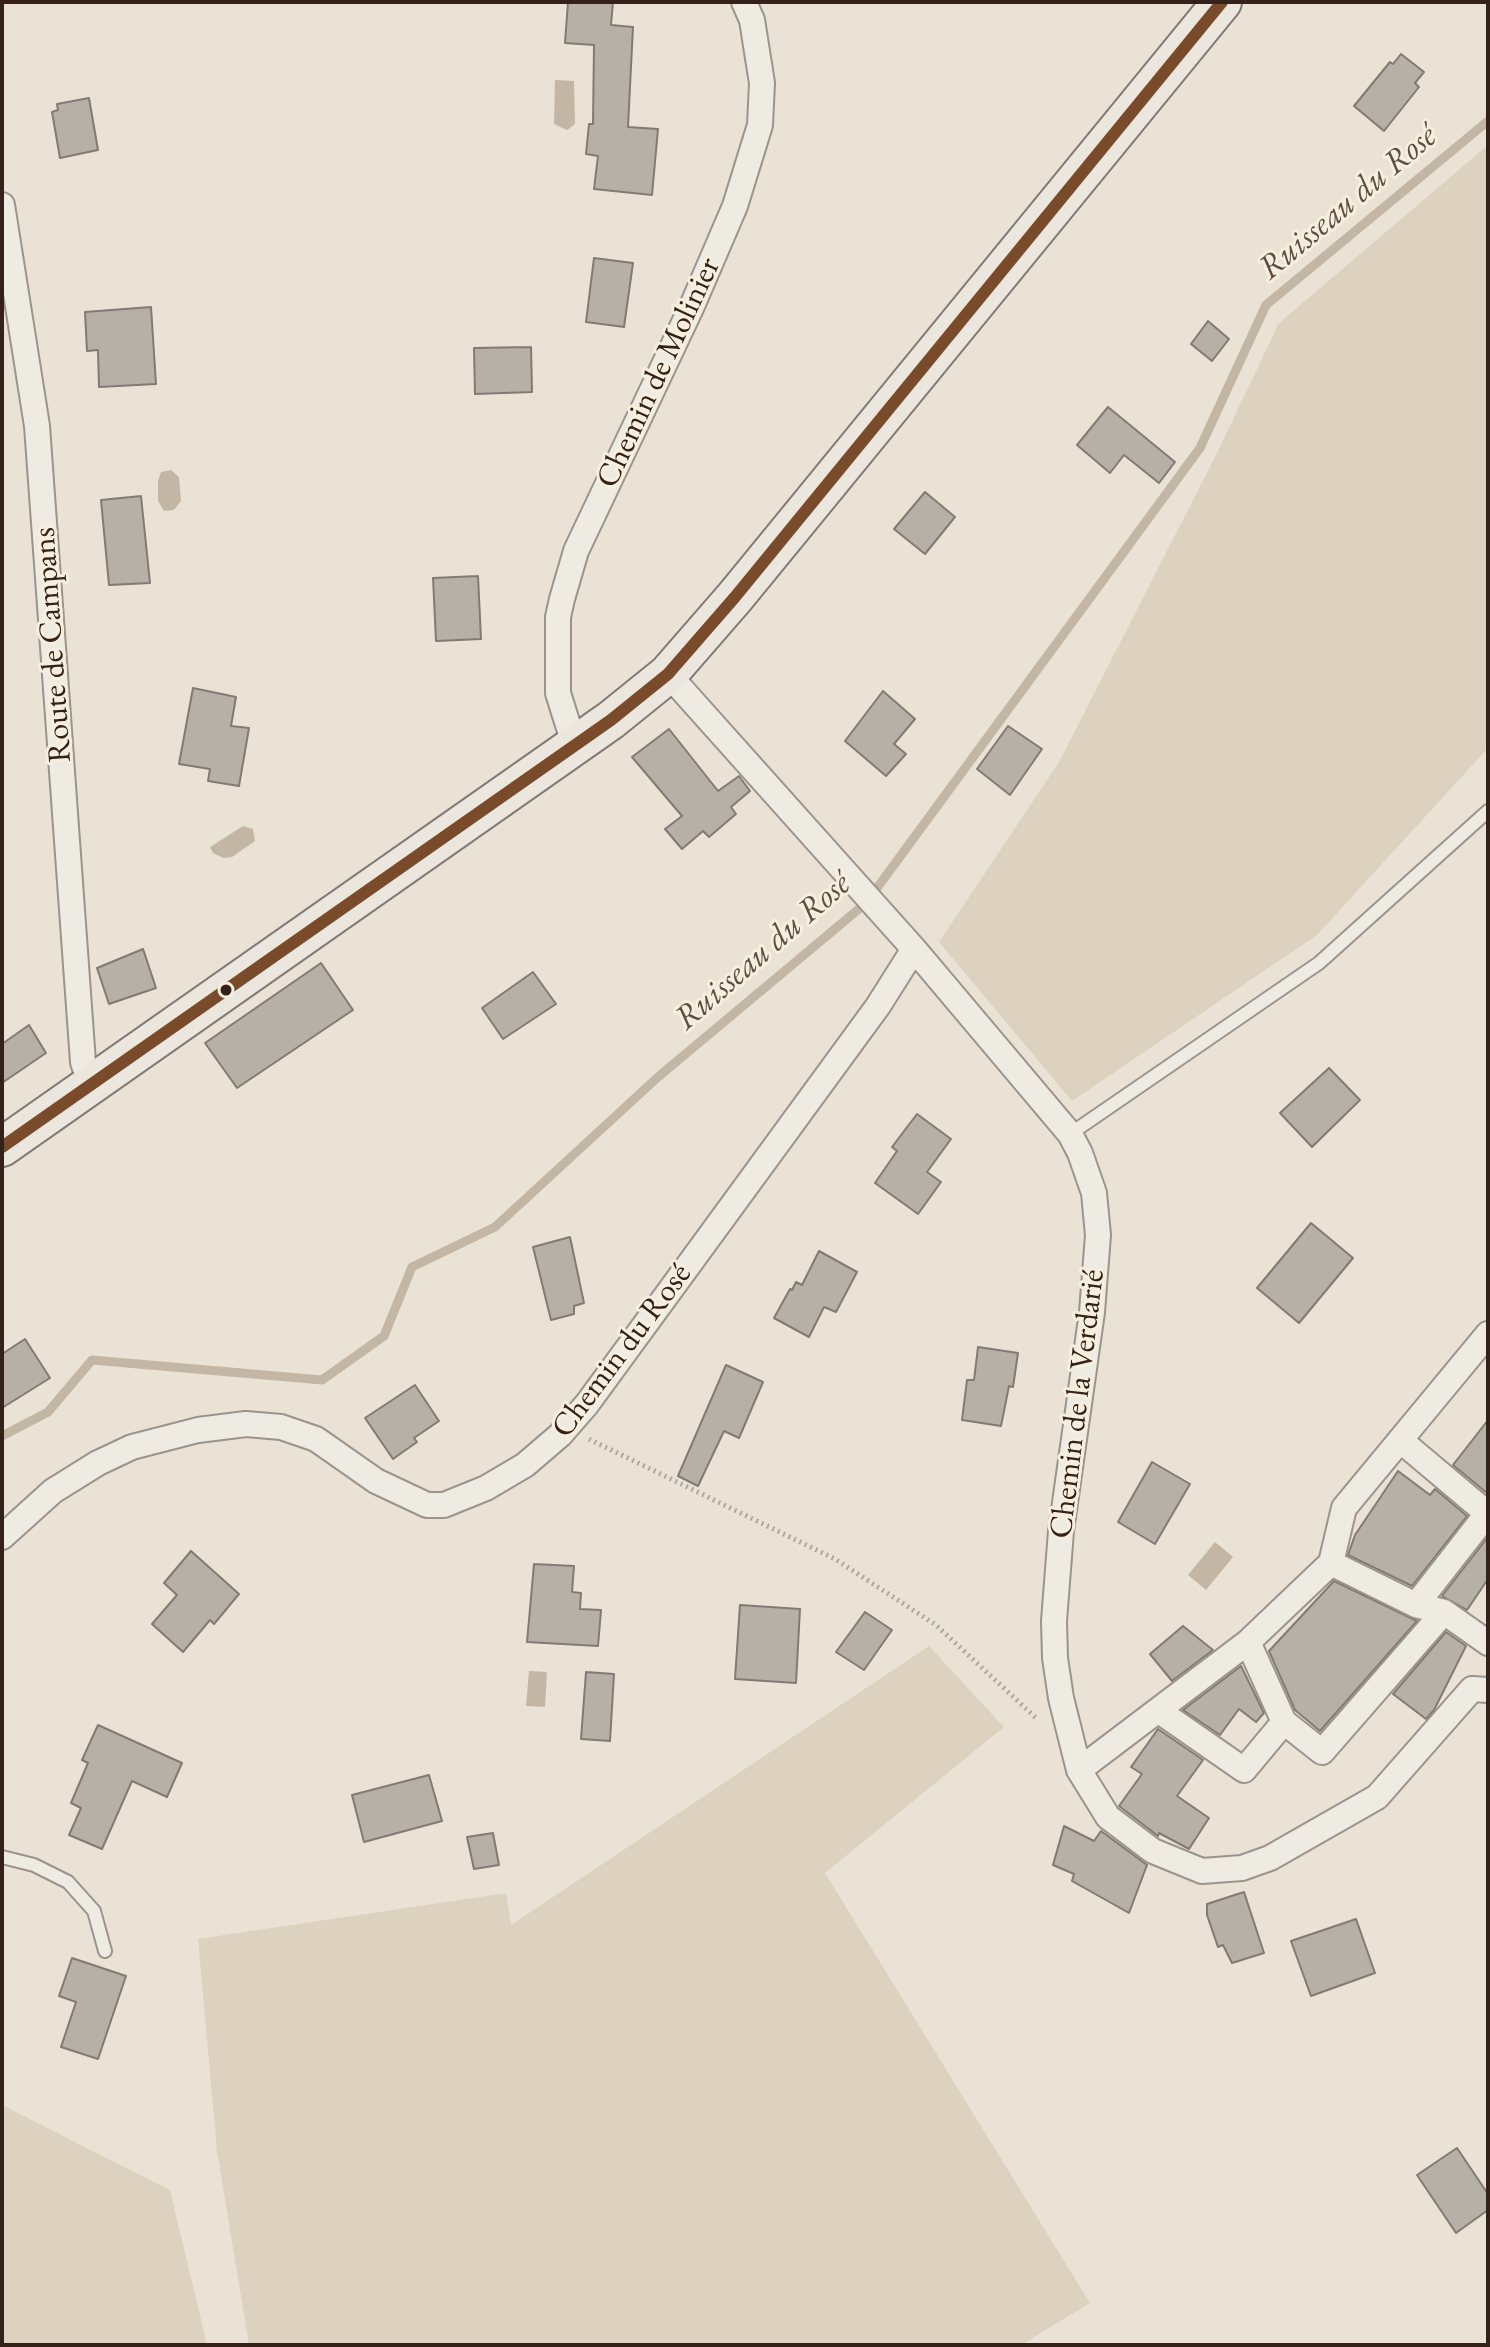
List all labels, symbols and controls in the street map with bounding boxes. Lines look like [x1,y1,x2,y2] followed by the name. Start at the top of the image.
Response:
[1251,117,1445,289] water label: Ruisseau du Rosé
[589,252,729,494] street label: Chemin de Molinier
[26,526,80,764] street label: Route de Campans
[667,864,859,1040] water label: Ruisseau du Rosé
[218,982,234,998] unlabelled marker
[544,1256,700,1446] street label: Chemin du Rosé
[1042,1267,1114,1541] street label: Chemin de la Verdarié

